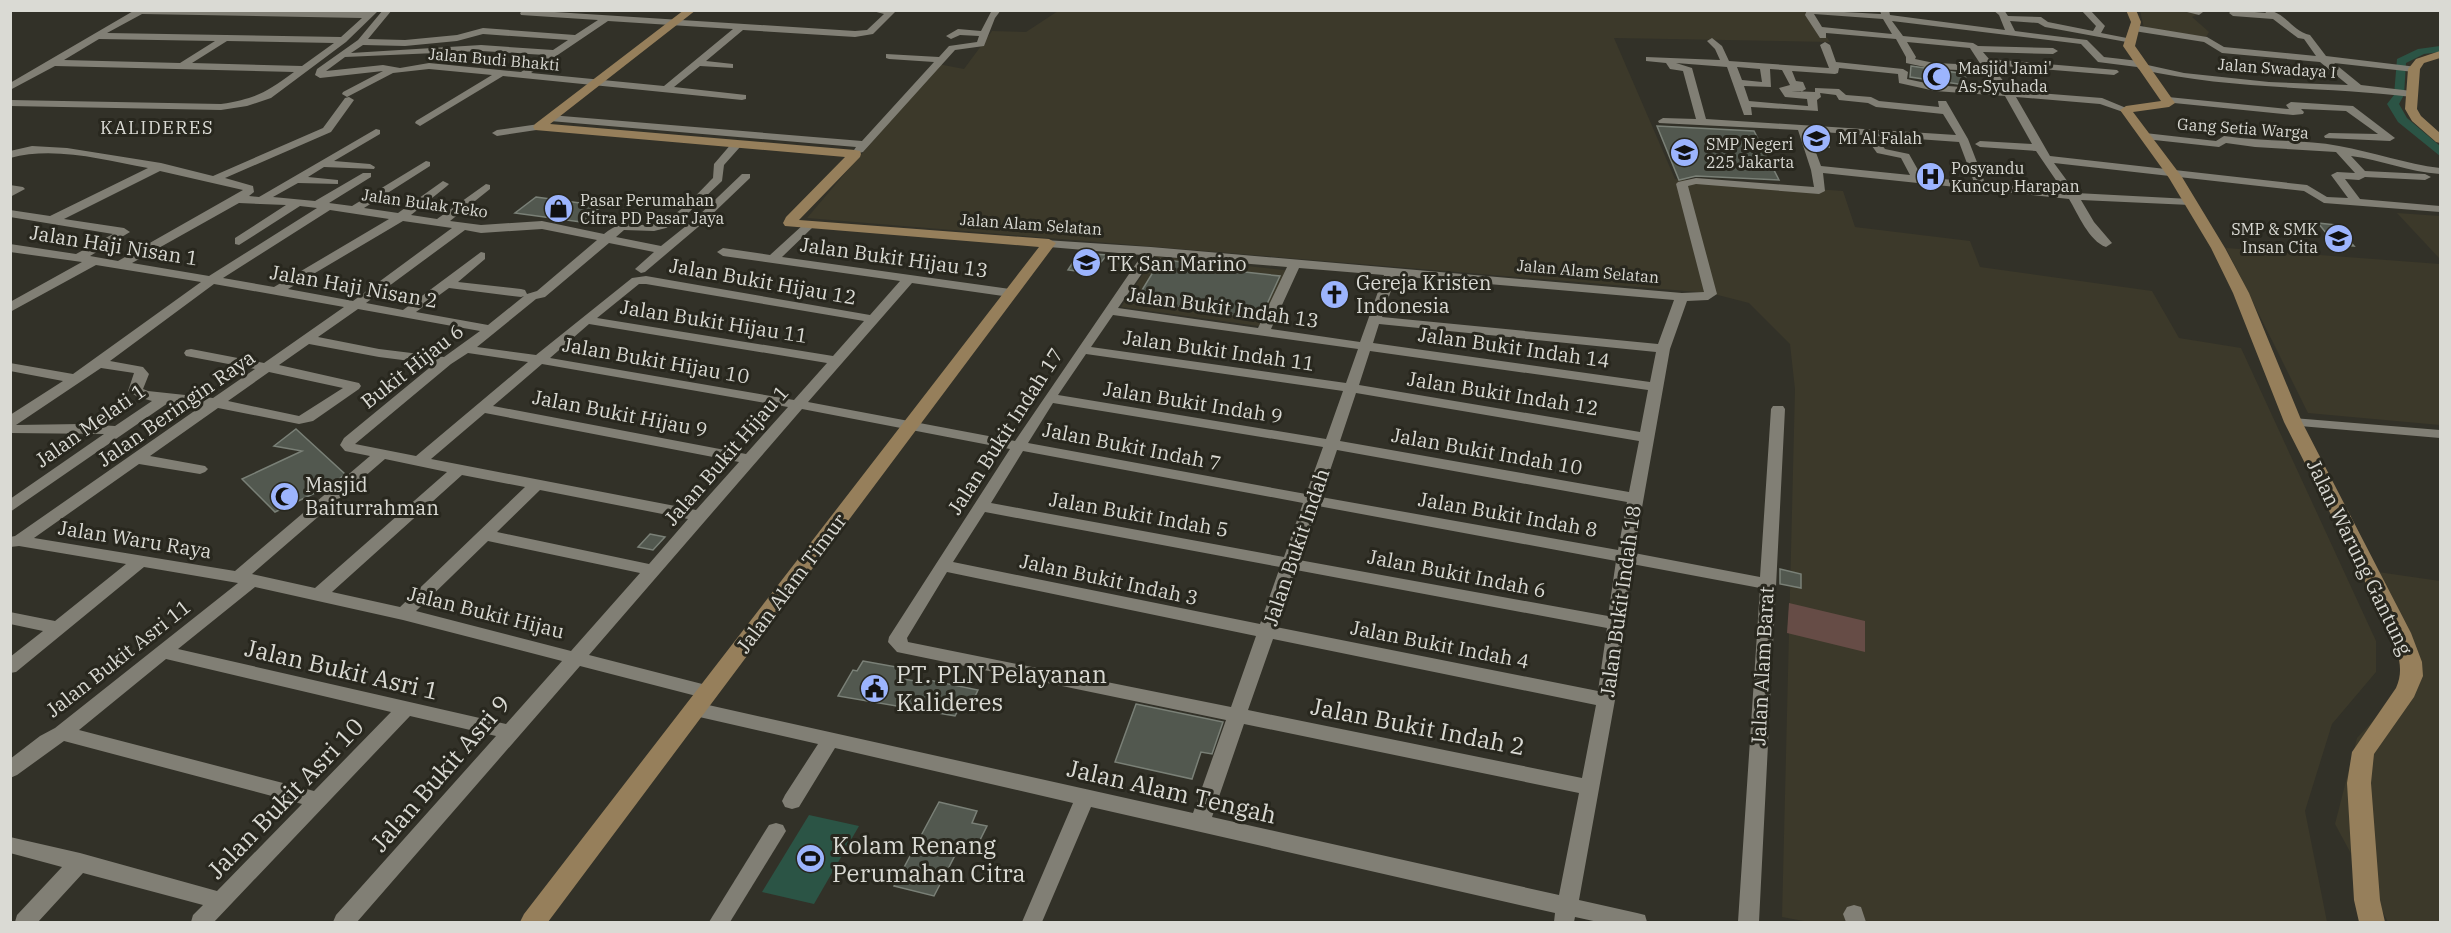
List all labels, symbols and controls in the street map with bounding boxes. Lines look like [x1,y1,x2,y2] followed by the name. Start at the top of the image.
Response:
[428,43,560,75] street label: Jalan Budi Bhakti
[2217,54,2337,82] street label: Jalan Swadaya I
[1958,58,2052,96] place label: Masjid Jami' As-Syuhada
[1921,61,1953,93] mosque icon: Masjid Jami' As-Syuhada
[2176,113,2310,143] street label: Gang Setia Warga
[100,116,214,139] district label: KALIDERES
[1801,122,1833,154] school or university icon: MI Al Falah
[1838,128,1922,148] place label: MI Al Falah
[1706,134,1794,172] place label: SMP Negeri 225 Jakarta
[1669,137,1701,169] school or university icon: SMP Negeri 225 Jakarta
[1951,158,2080,196] place label: Posyandu Kuncup Harapan
[1914,161,1946,193] hospital icon: Posyandu Kuncup Harapan
[361,184,489,222] street label: Jalan Bulak Teko
[580,190,725,228] place label: Pasar Perumahan Citra PD Pasar Jaya
[543,193,575,225] shop icon: Pasar Perumahan Citra PD Pasar Jaya
[959,209,1103,239] street label: Jalan Alam Selatan
[28,218,200,272] street label: Jalan Haji Nisan 1
[2231,219,2318,257] place label: SMP & SMK Insan Cita
[2323,222,2355,254] school or university icon: SMP & SMK Insan Cita
[798,230,990,284] street label: Jalan Bukit Hijau 13
[1070,247,1102,279] school or university icon: TK San Marino
[1107,250,1247,277] place label: TK San Marino
[667,251,859,311] street label: Jalan Bukit Hijau 12
[1516,255,1660,287] street label: Jalan Alam Selatan
[268,258,440,314] street label: Jalan Haji Nisan 2
[1356,269,1492,319] place label: Gereja Kristen Indonesia
[1319,278,1351,310] church icon: Gereja Kristen Indonesia
[1125,280,1321,334] street label: Jalan Bukit Indah 13
[618,293,810,349] street label: Jalan Bukit Hijau 11
[355,317,469,415] street label: Bukit Hijau 6
[1416,320,1612,374] street label: Jalan Bukit Indah 14
[1121,323,1317,377] street label: Jalan Bukit Indah 11
[560,330,752,390] street label: Jalan Bukit Hijau 10
[92,343,260,473] street label: Jalan Beringin Raya
[941,343,1069,519] street label: Jalan Bukit Indah 17
[1405,365,1601,421] street label: Jalan Bukit Indah 12
[1101,374,1285,430] street label: Jalan Bukit Indah 9
[29,377,151,473] street label: Jalan Melati 1
[658,379,794,531] street label: Jalan Bukit Hijau 1
[530,383,710,443] street label: Jalan Bukit Hijau 9
[1040,415,1224,477] street label: Jalan Bukit Indah 7
[1389,421,1585,481] street label: Jalan Bukit Indah 10
[2301,455,2419,660] street label: Jalan Warung Gantung
[1256,465,1336,629] street label: Jalan Bukit Indah
[305,471,439,521] place label: Masjid Baiturrahman
[268,480,300,512] mosque icon: Masjid Baiturrahman
[1047,485,1231,543] street label: Jalan Bukit Indah 5
[1416,485,1600,543] street label: Jalan Bukit Indah 8
[1593,503,1647,699] street label: Jalan Bukit Indah 18
[730,508,852,658] street label: Jalan Alam Timur
[56,514,214,564] street label: Jalan Waru Raya
[1365,542,1549,604] street label: Jalan Bukit Indah 6
[1017,547,1201,611] street label: Jalan Bukit Indah 3
[405,579,567,645] street label: Jalan Bukit Hijau
[1744,586,1780,746] street label: Jalan Alam Barat
[40,593,196,723] street label: Jalan Bukit Asri 11
[1348,613,1532,675] street label: Jalan Bukit Indah 4
[242,631,442,707] street label: Jalan Bukit Asri 1
[896,658,1107,718] place label: PT. PLN Pelayanan Kalideres
[859,672,891,704] public building icon: PT. PLN Pelayanan Kalideres
[363,688,517,858] street label: Jalan Bukit Asri 9
[1308,690,1528,762] street label: Jalan Bukit Indah 2
[200,711,370,885] street label: Jalan Bukit Asri 10
[1064,751,1280,831] street label: Jalan Alam Tengah
[832,829,1026,889] place label: Kolam Renang Perumahan Citra
[795,843,827,875] sports icon: Kolam Renang Perumahan Citra

